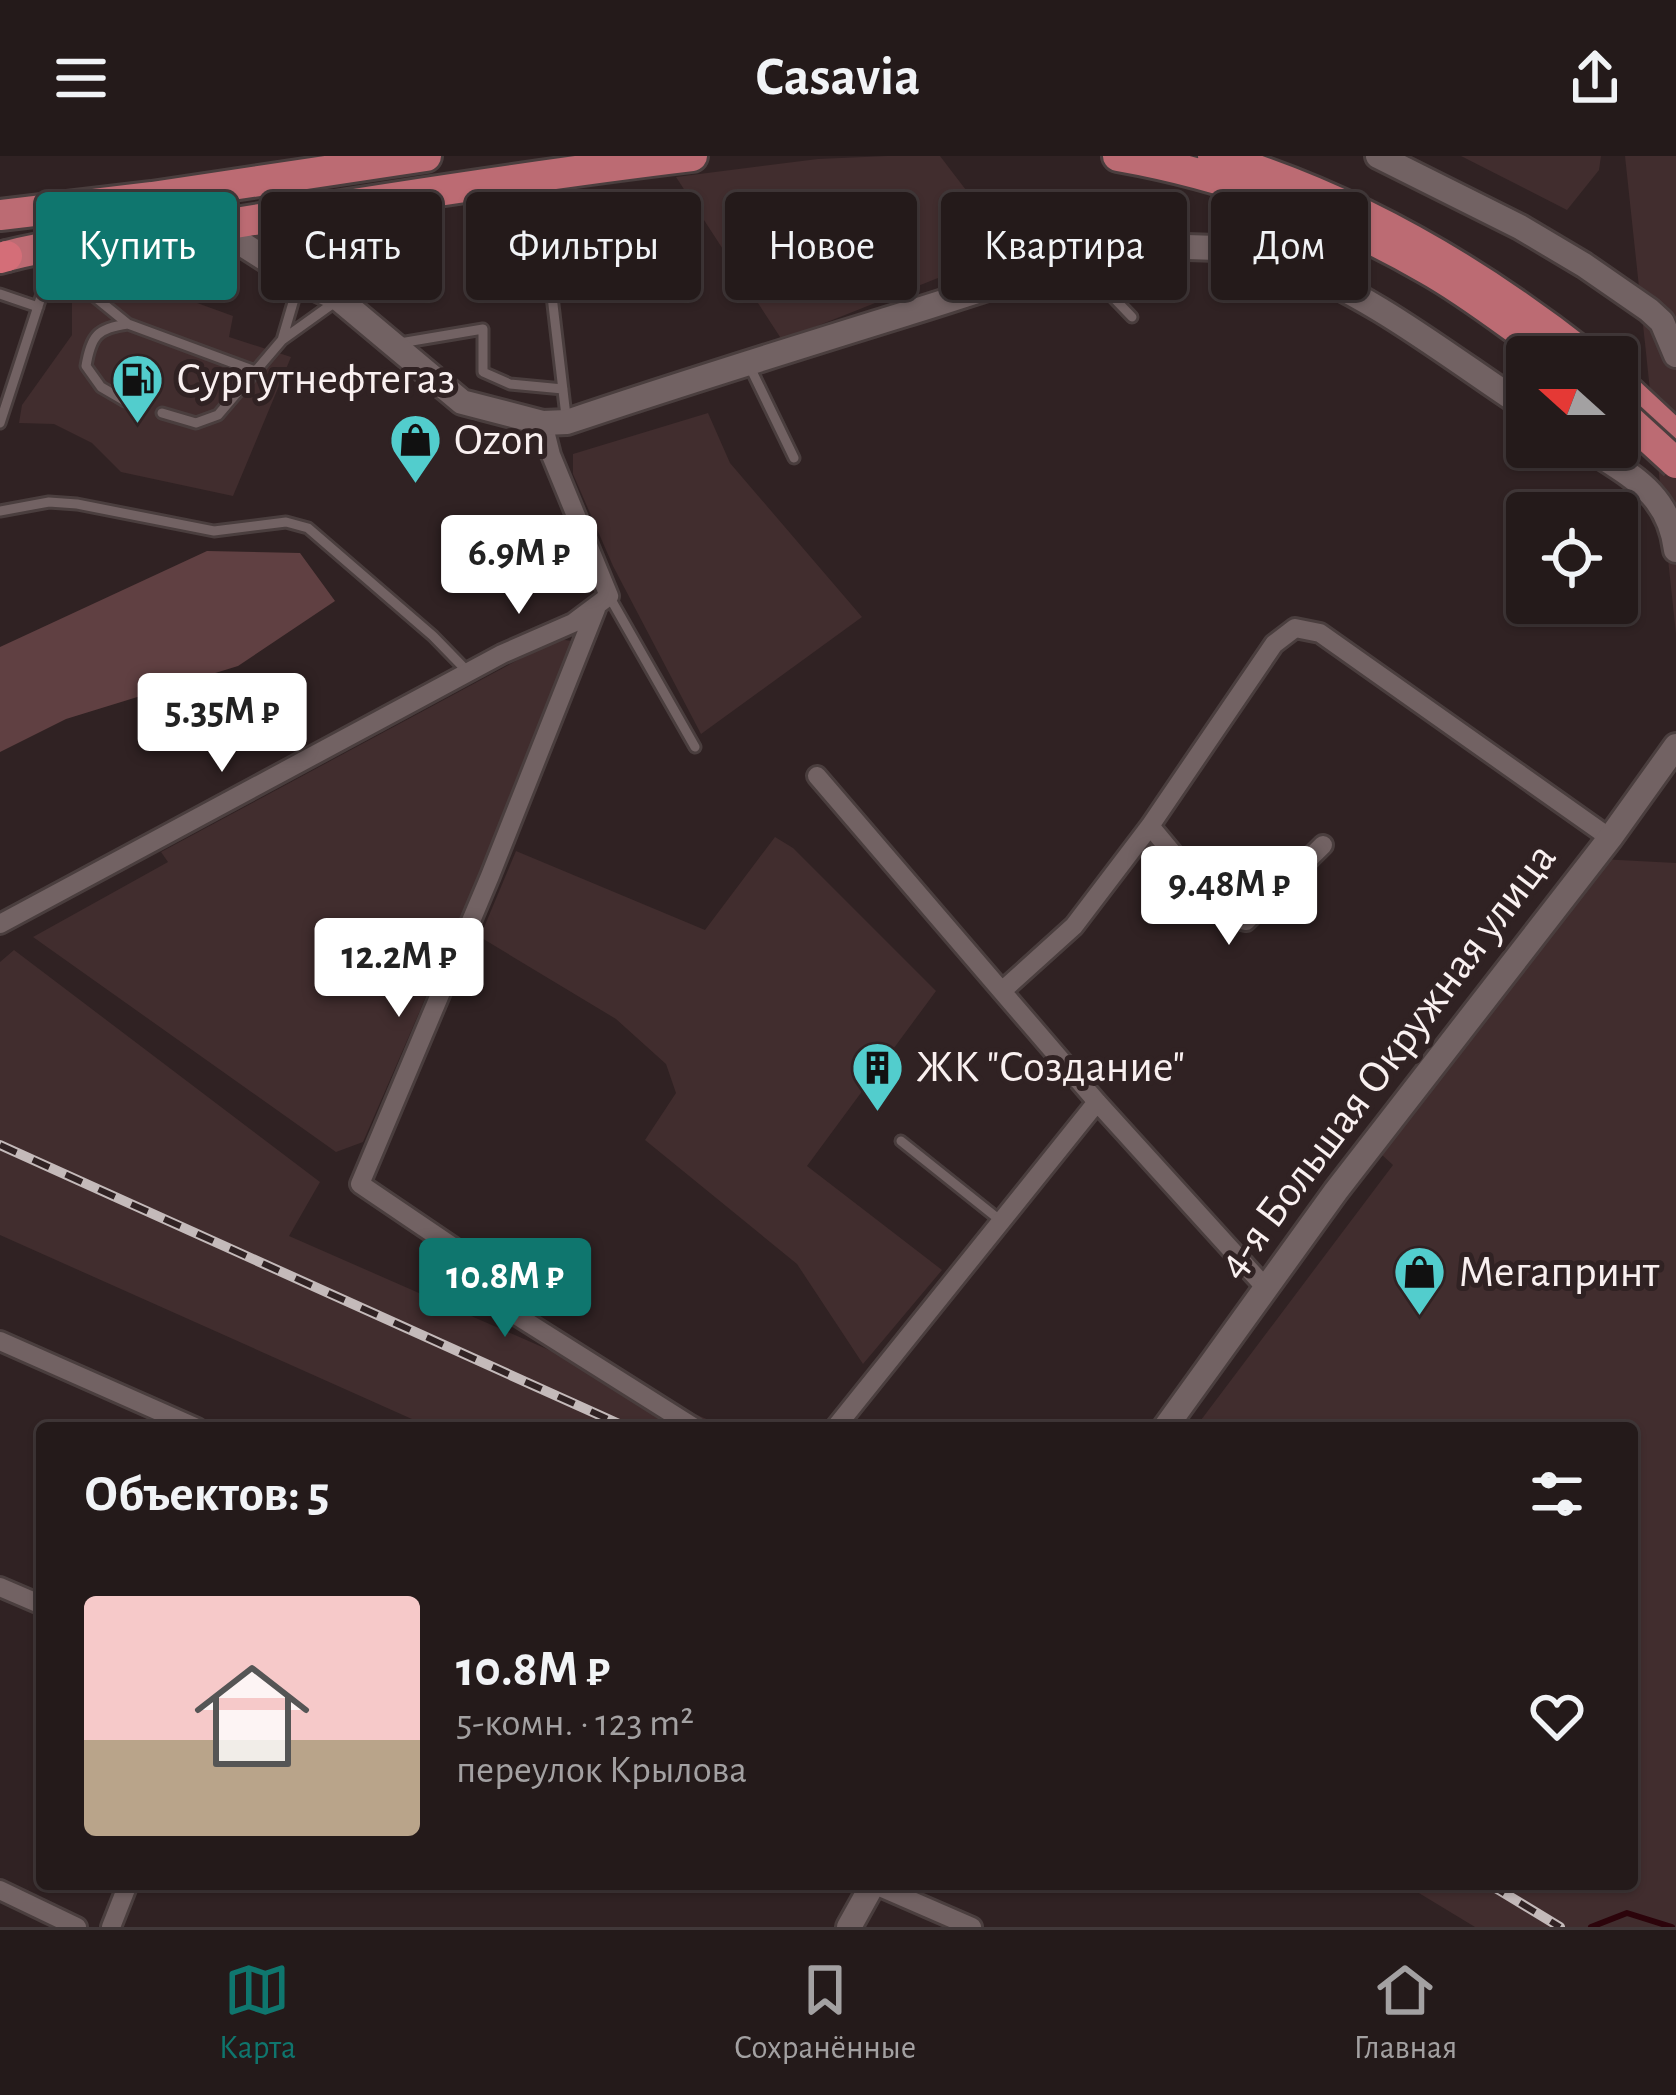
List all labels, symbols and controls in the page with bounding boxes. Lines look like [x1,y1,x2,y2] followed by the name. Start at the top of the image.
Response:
[48,45,114,111] icon: menu
[1562,45,1628,111] icon: share
[756,51,920,105] text: Casavia
[36,192,237,300] chip: Купить
[261,192,442,300] chip: Снять
[466,192,701,300] chip: Фильтры
[725,192,917,300] chip: Новое
[941,192,1187,300] chip: Квартира
[1211,192,1368,300] chip: Дом
[1506,336,1638,468] north arrow
[1506,336,1638,624] map controls
[109,351,165,425] fuel station icon: Сургутнефтегаз
[176,357,455,402] place label: Сургутнефтегаз
[387,412,443,486] shop icon: Ozon
[454,418,545,463] place label: Ozon
[1506,492,1638,624] button: locate
[421,515,617,617] pin: 6.9M ₽
[468,534,570,573] text: 6.9M ₽
[111,673,333,775] pin: 5.35M ₽
[165,692,279,731] text: 5.35M ₽
[1209,835,1565,1287] street label: 4-я Большая Окружная улица
[1118,846,1340,948] pin: 9.48M ₽
[1168,865,1290,904] text: 9.48M ₽
[288,918,510,1020] pin: 12.2M ₽
[342,937,456,976] text: 12.2M ₽
[849,1039,905,1113] building icon: ЖК "Создание"
[916,1045,1185,1090] place label: ЖК "Создание"
[394,1238,616,1340] pin: 10.8M ₽
[1391,1244,1447,1318] shop icon: Мегапринт
[1458,1250,1660,1295] place label: Мегапринт
[446,1257,564,1296] text: 10.8M ₽
[1524,1461,1590,1527] icon: filters
[84,1469,330,1520] text: Объектов: 5
[180,1644,324,1788] icon: home
[456,1644,610,1695] text: 10.8M ₽
[1524,1683,1590,1749] icon: heart
[456,1704,694,1743] text: 5-комн. · 123 m²
[456,1751,747,1790] text: переулок Крылова
[219,1957,296,2069] tab: Карта
[734,1957,916,2069] tab: Сохранённые
[1354,1957,1457,2069] tab: Главная

